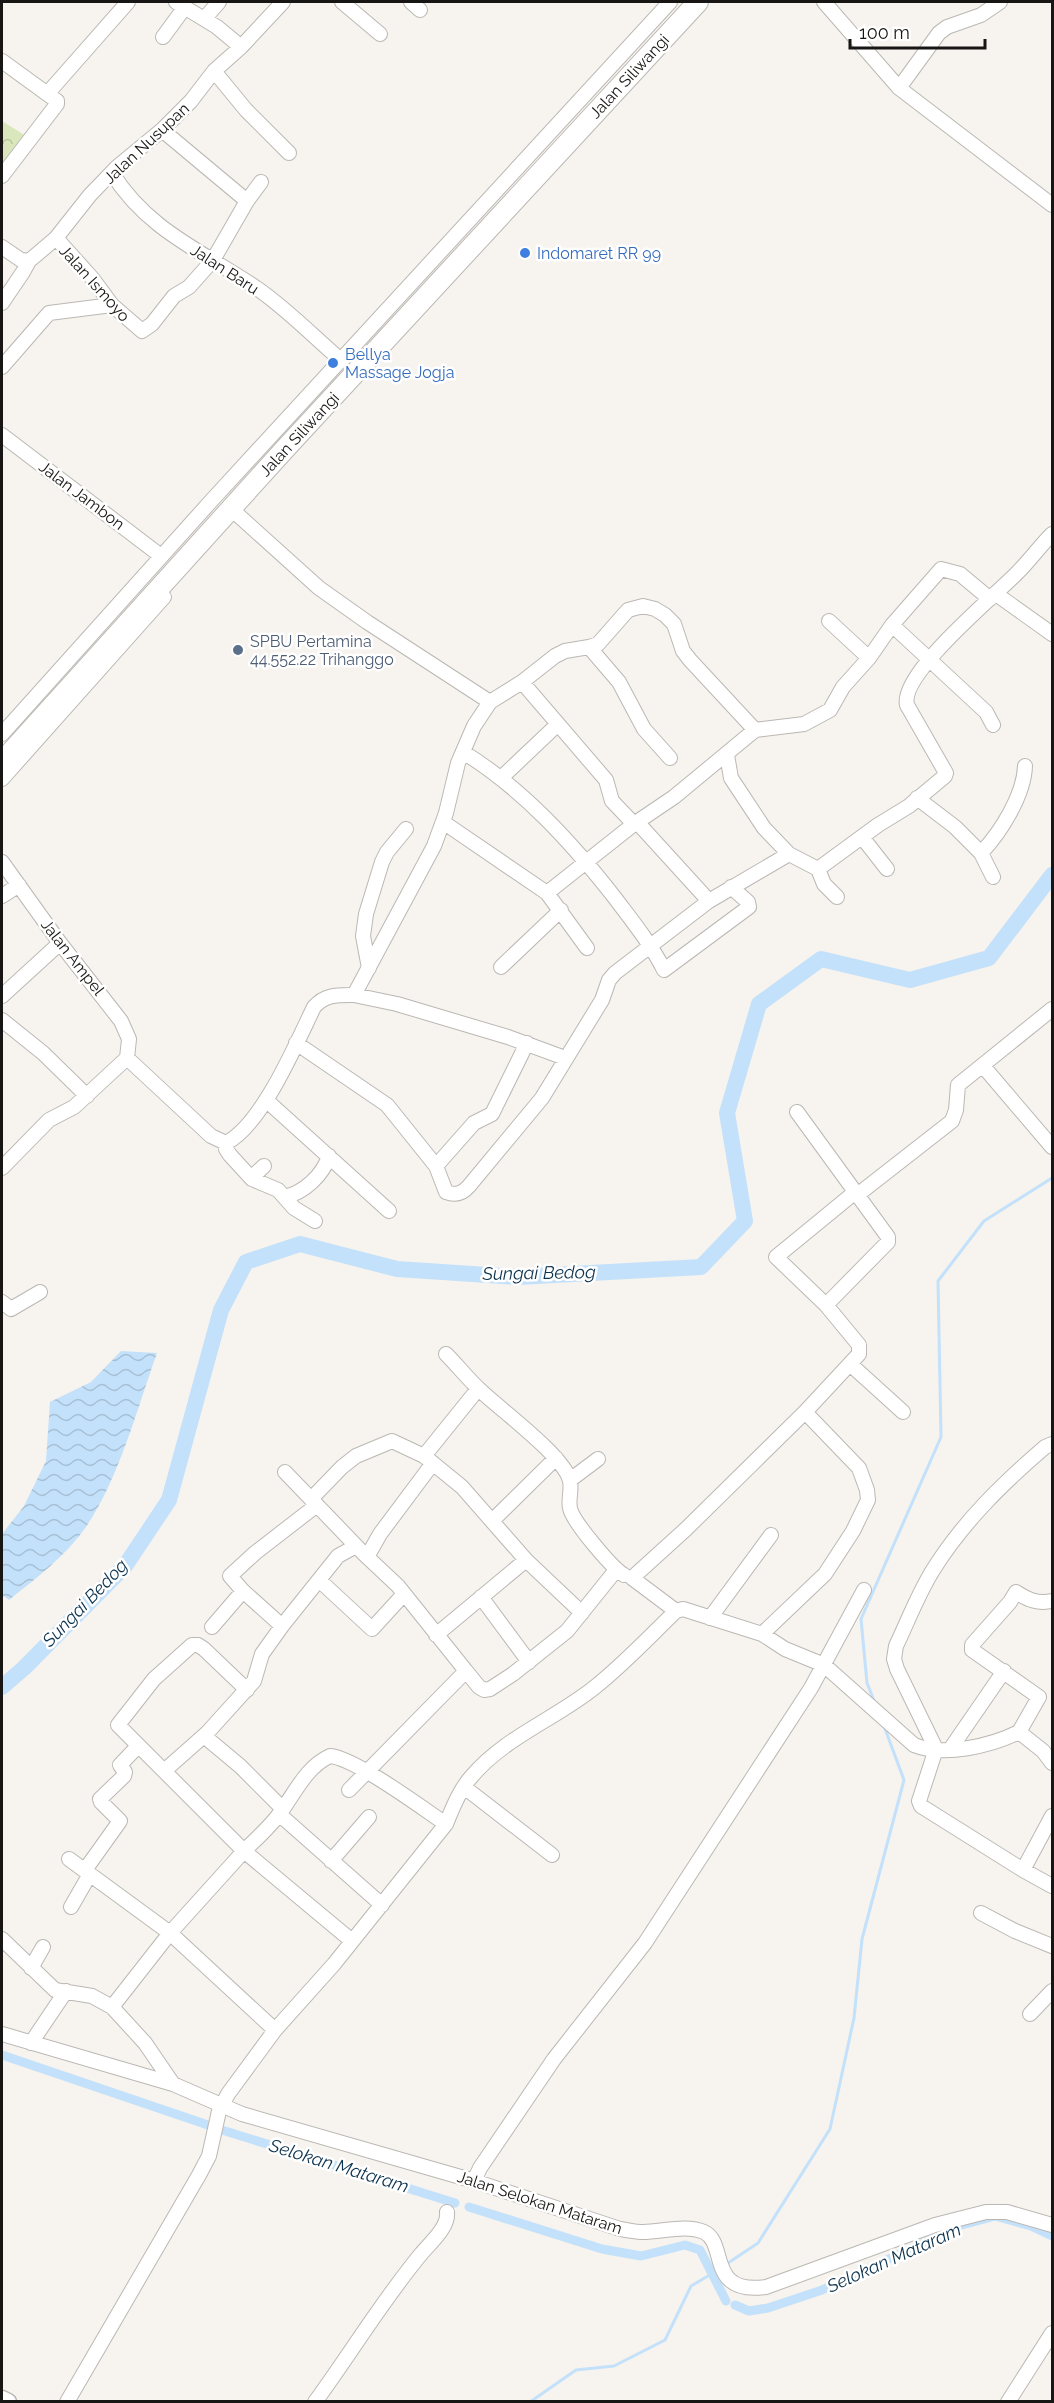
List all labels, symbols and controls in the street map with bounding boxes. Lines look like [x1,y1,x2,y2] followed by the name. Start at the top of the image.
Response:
[850,12,985,50] scale bar
[859,22,910,43] text: 100 m
[586,30,673,122] street label: Jalan Siliwangi
[100,99,193,188] street label: Jalan Nusupan
[187,240,262,298] street label: Jalan Baru
[55,241,134,325] street label: Jalan Ismoyo
[537,244,661,263] place label: Indomaret RR 99
[518,246,532,260] marker: Indomaret RR 99
[345,345,454,382] place label: Bellya Massage Jogja
[326,356,340,370] marker: Bellya Massage Jogja
[256,388,343,480] street label: Jalan Siliwangi
[35,457,128,534] street label: Jalan Jambon
[250,632,394,669] place label: SPBU Pertamina 44.552.22 Trihanggo
[231,643,245,657] marker: SPBU Pertamina 44.552.22 Trihanggo
[37,915,109,1000] street label: Jalan Ampel
[481,1261,596,1284] water label: Sungai Bedog
[37,1554,132,1651] water label: Sungai Bedog
[266,2134,411,2197] water label: Selokan Mataram
[455,2167,625,2238] street label: Jalan Selokan Mataram
[823,2219,964,2297] water label: Selokan Mataram

